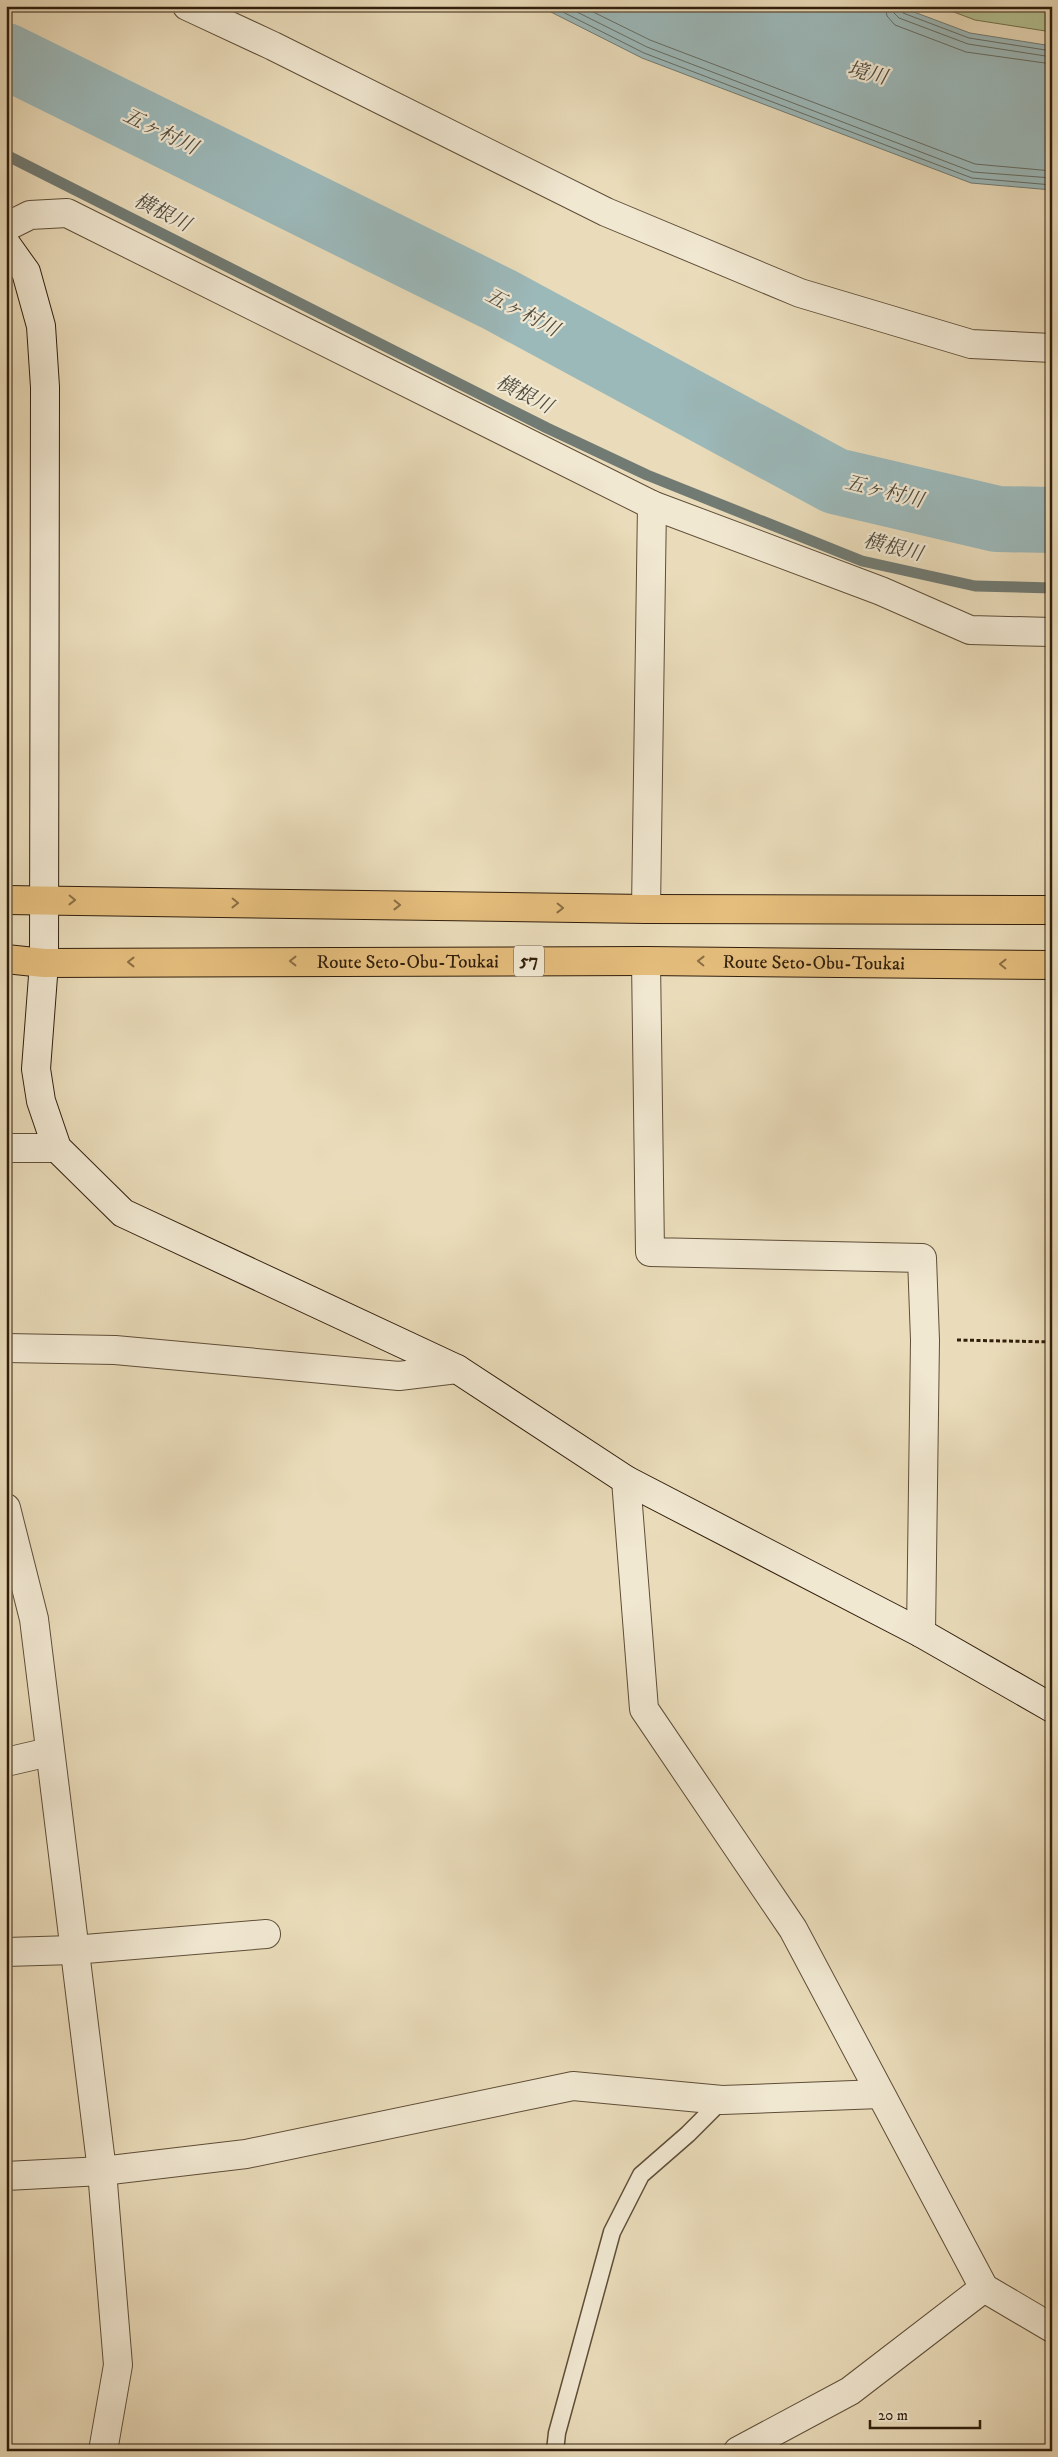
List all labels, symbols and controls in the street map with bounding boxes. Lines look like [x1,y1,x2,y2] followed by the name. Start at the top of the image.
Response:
[845,57,891,91] water label: 境川
[119,103,203,162] water label: 五ヶ村川
[130,188,196,239] water label: 横根川
[481,283,565,344] water label: 五ヶ村川
[492,370,558,421] water label: 横根川
[842,470,928,514] water label: 五ヶ村川
[861,529,927,568] water label: 横根川
[69,895,77,906] one-way arrow
[232,898,239,908] one-way arrow
[394,900,402,910] one-way arrow
[556,903,564,913] one-way arrow
[514,946,544,976] road number: 57
[317,950,499,974] street label: Route Seto-Obu-Toukai
[722,950,905,975] street label: Route Seto-Obu-Toukai
[126,956,134,967] one-way arrow
[289,956,296,966] one-way arrow
[696,956,704,966] one-way arrow
[999,959,1006,969] one-way arrow
[870,2397,980,2429] scale bar
[878,2406,908,2425] text: 20 m

